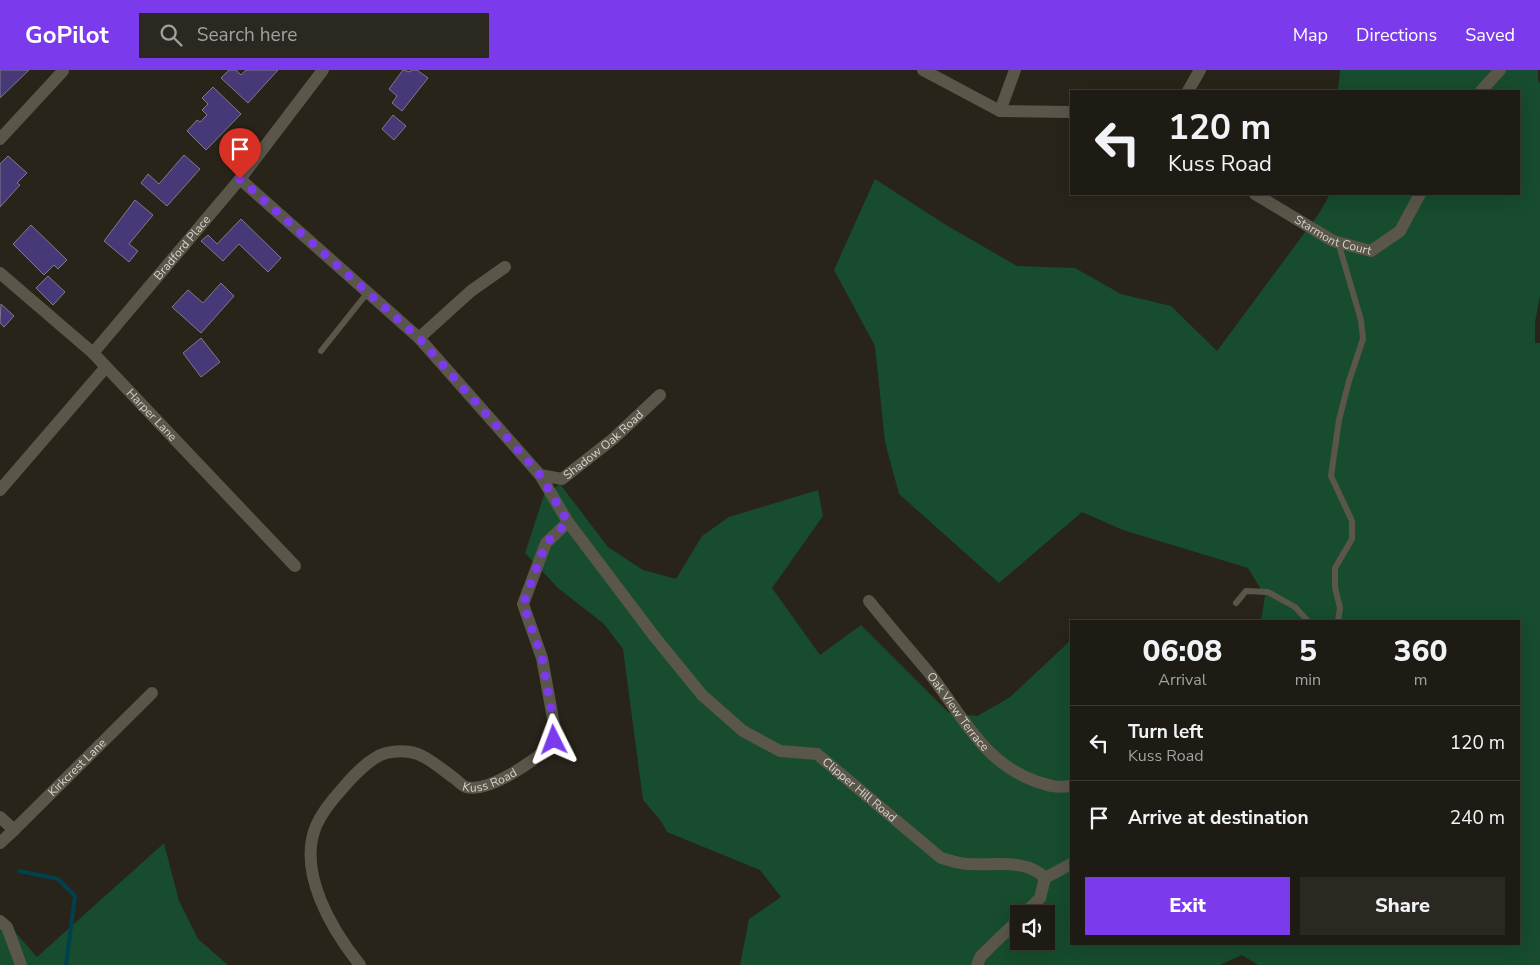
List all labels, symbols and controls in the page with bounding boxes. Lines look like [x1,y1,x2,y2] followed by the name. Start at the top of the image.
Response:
[139,13,489,58] search box
[25,19,109,51] text: GoPilot
[157,21,185,49] icon: search
[197,22,297,48] text: Search here
[1293,23,1328,47] text: Map
[1356,23,1437,47] text: Directions
[1465,23,1515,47] text: Saved
[1168,104,1271,151] text: 120 m
[1085,110,1150,175] icon: left
[219,128,261,179] pin
[226,135,254,163] icon: arrive
[1168,149,1272,179] text: Kuss Road
[150,212,214,283] street label: Bradford Place
[1291,212,1374,259] street label: Starmont Court
[123,385,180,445] street label: Harper Lane
[560,407,647,483] street label: Shadow Oak Road
[1142,631,1222,672] text: 06:08
[1299,631,1317,672] text: 5
[1394,631,1448,672] text: 360
[923,669,993,755] street label: Oak View Terrace
[1158,669,1206,691] text: Arrival
[1295,669,1321,691] text: min
[1414,669,1427,691] text: m
[527,713,579,765] position arrow
[1128,719,1203,745] text: Turn left
[1085,729,1113,757] icon: left
[1450,730,1505,756] text: 120 m
[45,735,110,800] street label: Kirkcrest Lane
[1128,745,1204,767] text: Kuss Road
[819,754,900,825] street label: Clipper Hill Road
[461,764,520,796] street label: Kuss Road
[1085,804,1113,832] icon: arrive
[1128,805,1309,831] text: Arrive at destination
[1450,805,1505,831] text: 240 m
[1085,877,1290,935] button: Exit
[1300,877,1505,935] button: Share
[1010,905,1055,950] map controls
[1010,905,1055,950] button: sound

